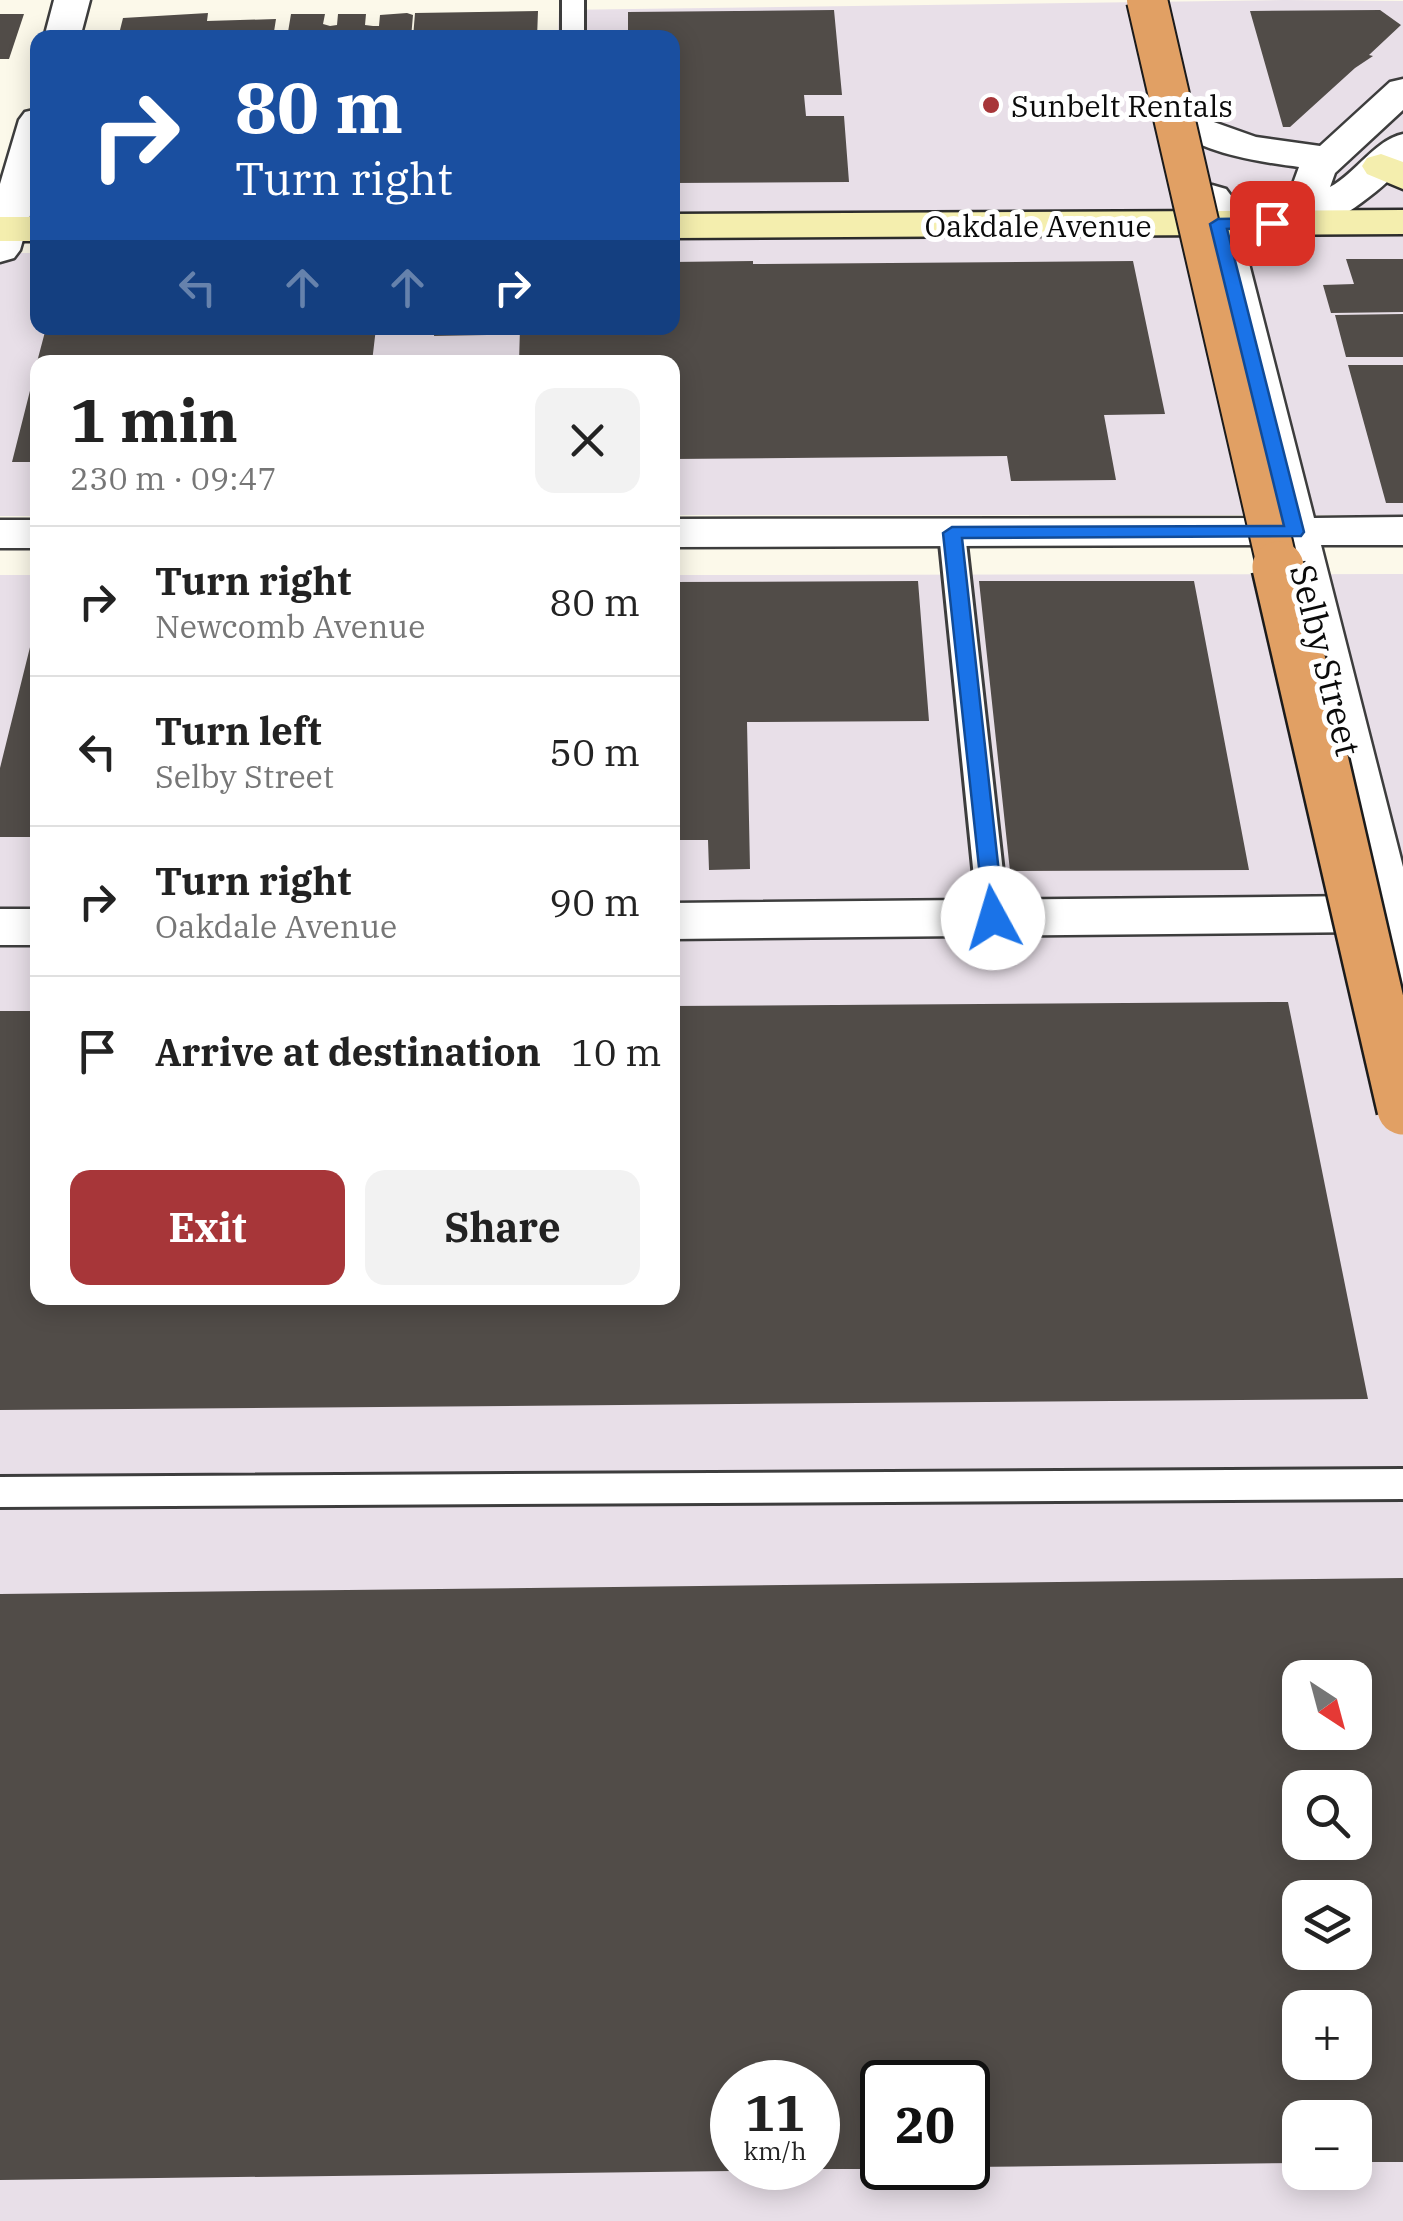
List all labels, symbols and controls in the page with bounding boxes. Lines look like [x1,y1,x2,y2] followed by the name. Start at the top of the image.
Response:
[235,61,403,152] text: 80 m
[70,70,200,200] icon: right
[1011,86,1233,125] place label: Sunbelt Rentals
[980,94,1002,116] marker: Sunbelt Rentals
[235,149,453,207] text: Turn right
[1230,181,1315,266] pin
[1245,196,1300,251] icon: arrive
[924,206,1152,245] street label: Oakdale Avenue
[170,260,225,315] icon: left
[275,260,330,315] icon: ahead
[380,260,435,315] icon: ahead
[485,260,540,315] icon: right
[70,380,238,459] text: 1 min
[535,388,640,493] button: close
[70,457,277,499] text: 230 m · 09:47
[155,556,351,605] text: Turn right
[1280,559,1372,761] street label: Selby Street
[70,574,125,629] icon: right
[549,577,640,626] text: 80 m
[155,605,425,647] text: Newcomb Avenue
[155,706,322,755] text: Turn left
[70,724,125,779] icon: left
[549,727,640,776] text: 50 m
[155,755,334,797] text: Selby Street
[155,856,351,905] text: Turn right
[941,866,1045,970] position arrow
[70,874,125,929] icon: right
[549,877,640,926] text: 90 m
[155,905,397,947] text: Oakdale Avenue
[70,1024,125,1079] icon: arrive
[155,1027,541,1076] text: Arrive at destination
[571,1027,662,1076] text: 10 m
[70,1170,345,1285] button: Exit
[365,1170,640,1285] button: Share
[1282,1660,1372,1750] north arrow
[1282,1660,1372,2190] map controls
[1282,1770,1372,1860] button: search
[1282,1880,1372,1970] button: layers
[1282,1990,1372,2080] button: +
[860,2060,990,2190] speed limit sign: 20
[745,2080,805,2145] text: 11
[1282,2100,1372,2190] button: −
[743,2134,807,2167] text: km/h

